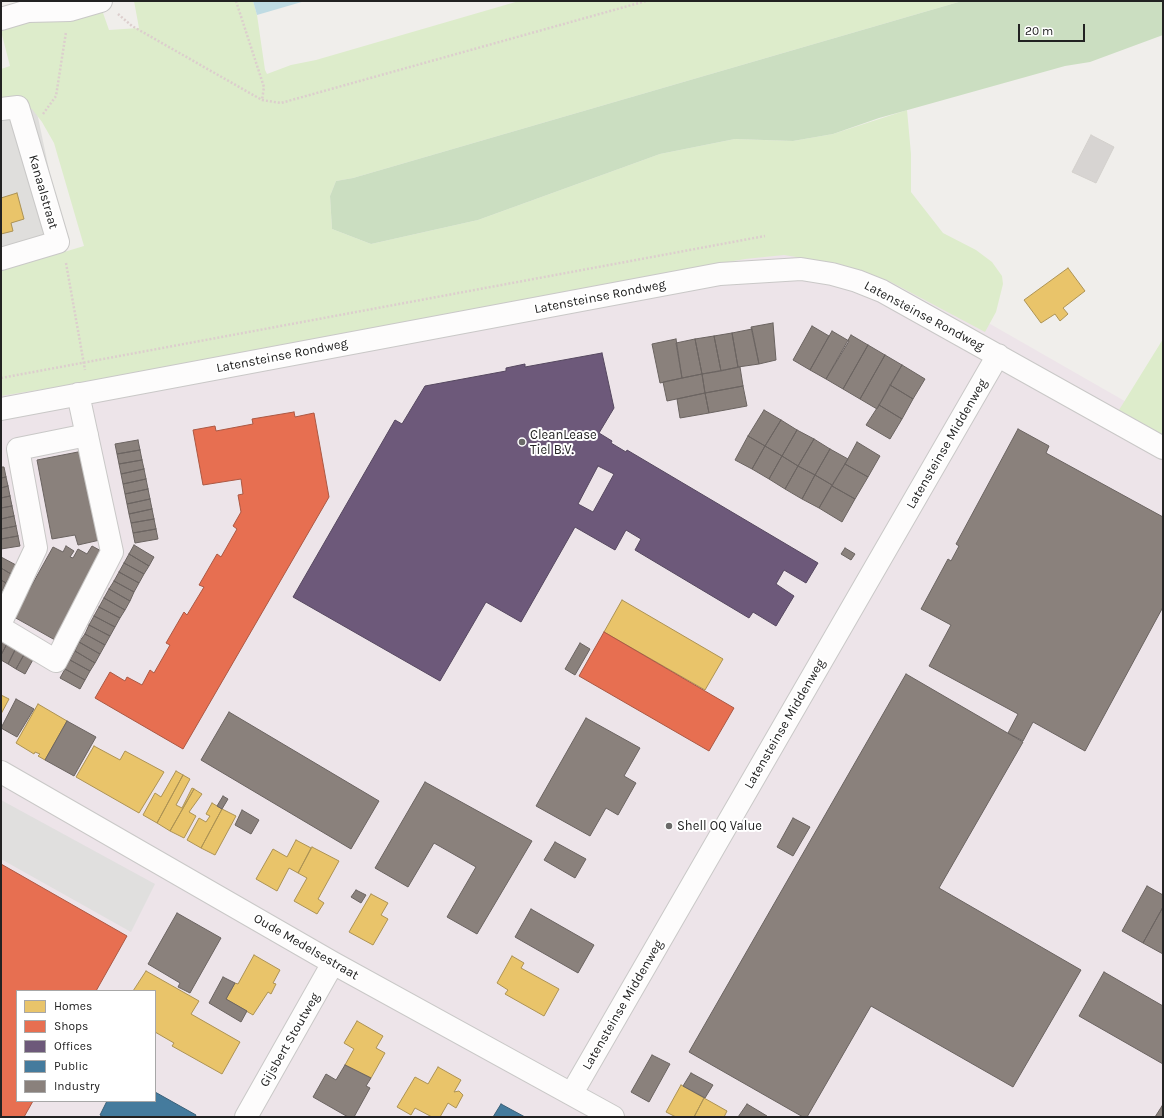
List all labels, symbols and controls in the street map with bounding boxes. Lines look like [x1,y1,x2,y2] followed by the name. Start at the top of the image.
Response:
[1020,16,1087,42] scale bar
[1025,24,1053,38] text: 20 m
[25,153,61,231] street label: Kanaalstraat
[533,277,667,317] street label: Latensteinse Rondweg
[861,278,987,354] street label: Latensteinse Rondweg
[215,336,349,376] street label: Latensteinse Rondweg
[903,376,991,512] street label: Latensteinse Middenweg
[530,427,597,458] place label: CleanLease Tiel B.V.
[517,437,527,447] marker: CleanLease Tiel B.V.
[741,656,829,792] street label: Latensteinse Middenweg
[677,818,762,834] place label: Shell OQ Value
[664,821,674,831] marker: Shell OQ Value
[251,911,361,983] street label: Oude Medelsestraat
[579,937,667,1073] street label: Latensteinse Middenweg
[16,990,156,1102] legend
[257,990,323,1090] street label: Gijsbert Stoutweg
[54,999,92,1013] text: Homes
[54,1019,88,1033] text: Shops
[54,1039,92,1053] text: Offices
[54,1059,88,1073] text: Public
[54,1079,100,1093] text: Industry

